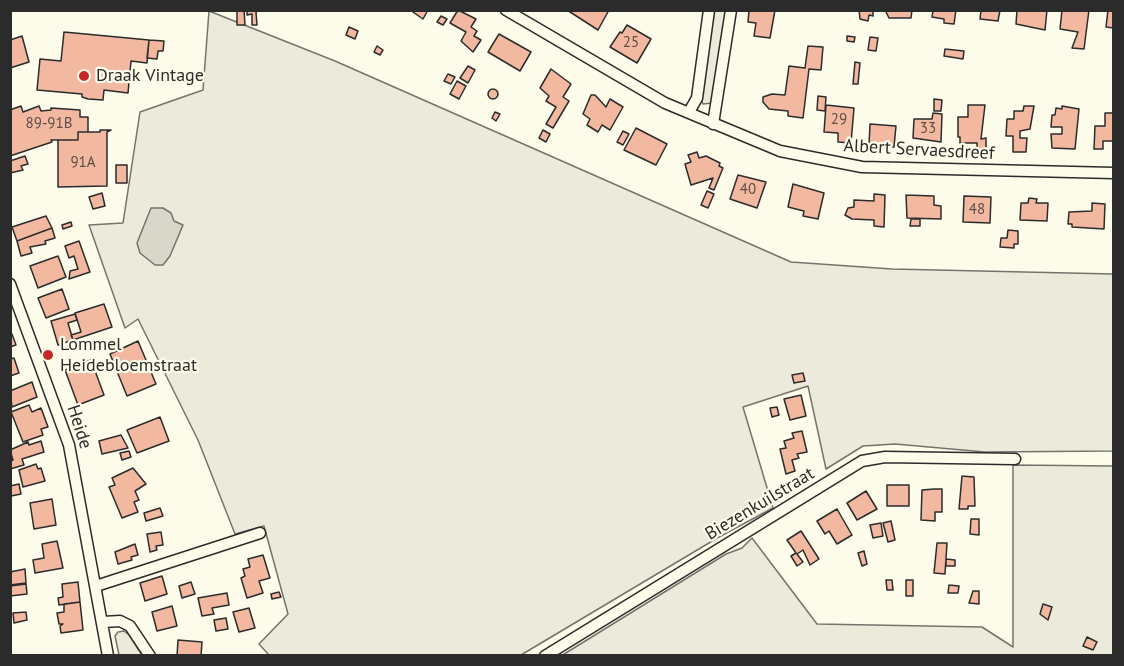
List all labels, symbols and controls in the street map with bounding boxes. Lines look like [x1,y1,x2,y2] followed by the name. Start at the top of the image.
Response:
[623,34,639,52] house number: 25
[96,65,204,87] place label: Draak Vintage
[77,69,91,83] marker: Draak Vintage
[831,111,847,129] house number: 29
[26,115,72,133] house number: 89-91B
[920,120,936,138] house number: 33
[843,135,995,165] street label: Albert Servaesdreef
[70,154,96,172] house number: 91A
[740,181,756,199] house number: 40
[969,201,985,219] house number: 48
[60,334,197,376] place label: Lommel Heidebloemstraat
[41,348,55,362] marker: Lommel Heidebloemstraat
[62,402,96,452] street label: Heide
[702,463,818,545] street label: Biezenkuilstraat

